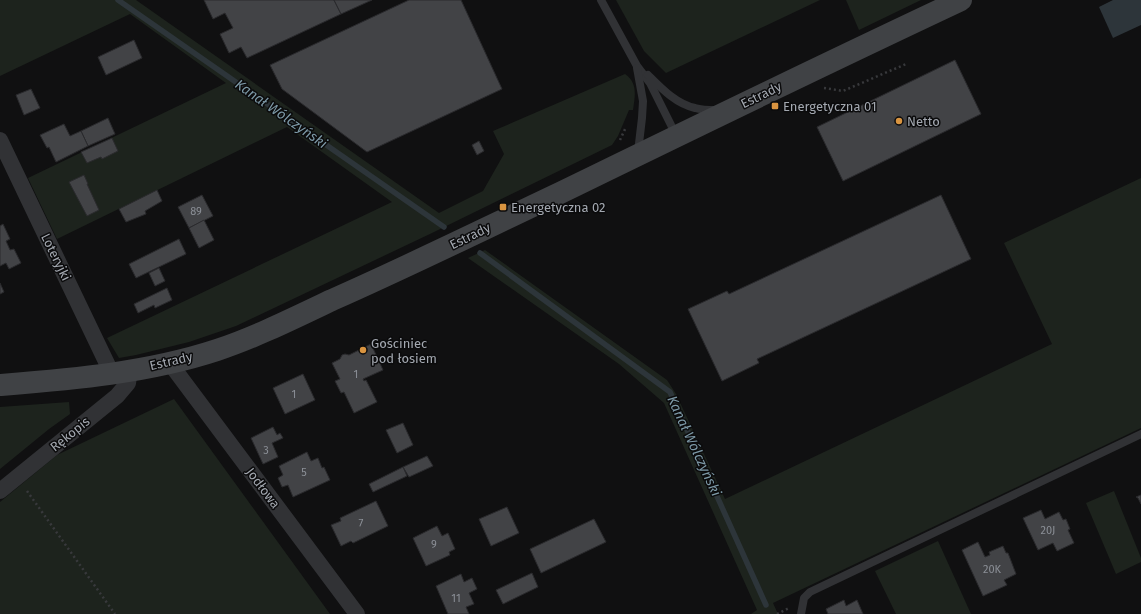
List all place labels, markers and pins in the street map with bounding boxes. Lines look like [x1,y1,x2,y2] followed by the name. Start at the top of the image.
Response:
[783,99,877,114] place label: Energetyczna 01
[770,101,780,111] marker: Energetyczna 01
[907,114,940,129] place label: Netto
[894,116,904,126] marker: Netto
[511,200,606,215] place label: Energetyczna 02
[498,202,508,212] marker: Energetyczna 02
[371,336,437,366] place label: Gościniec pod łosiem
[358,345,368,355] marker: Gościniec pod łosiem

